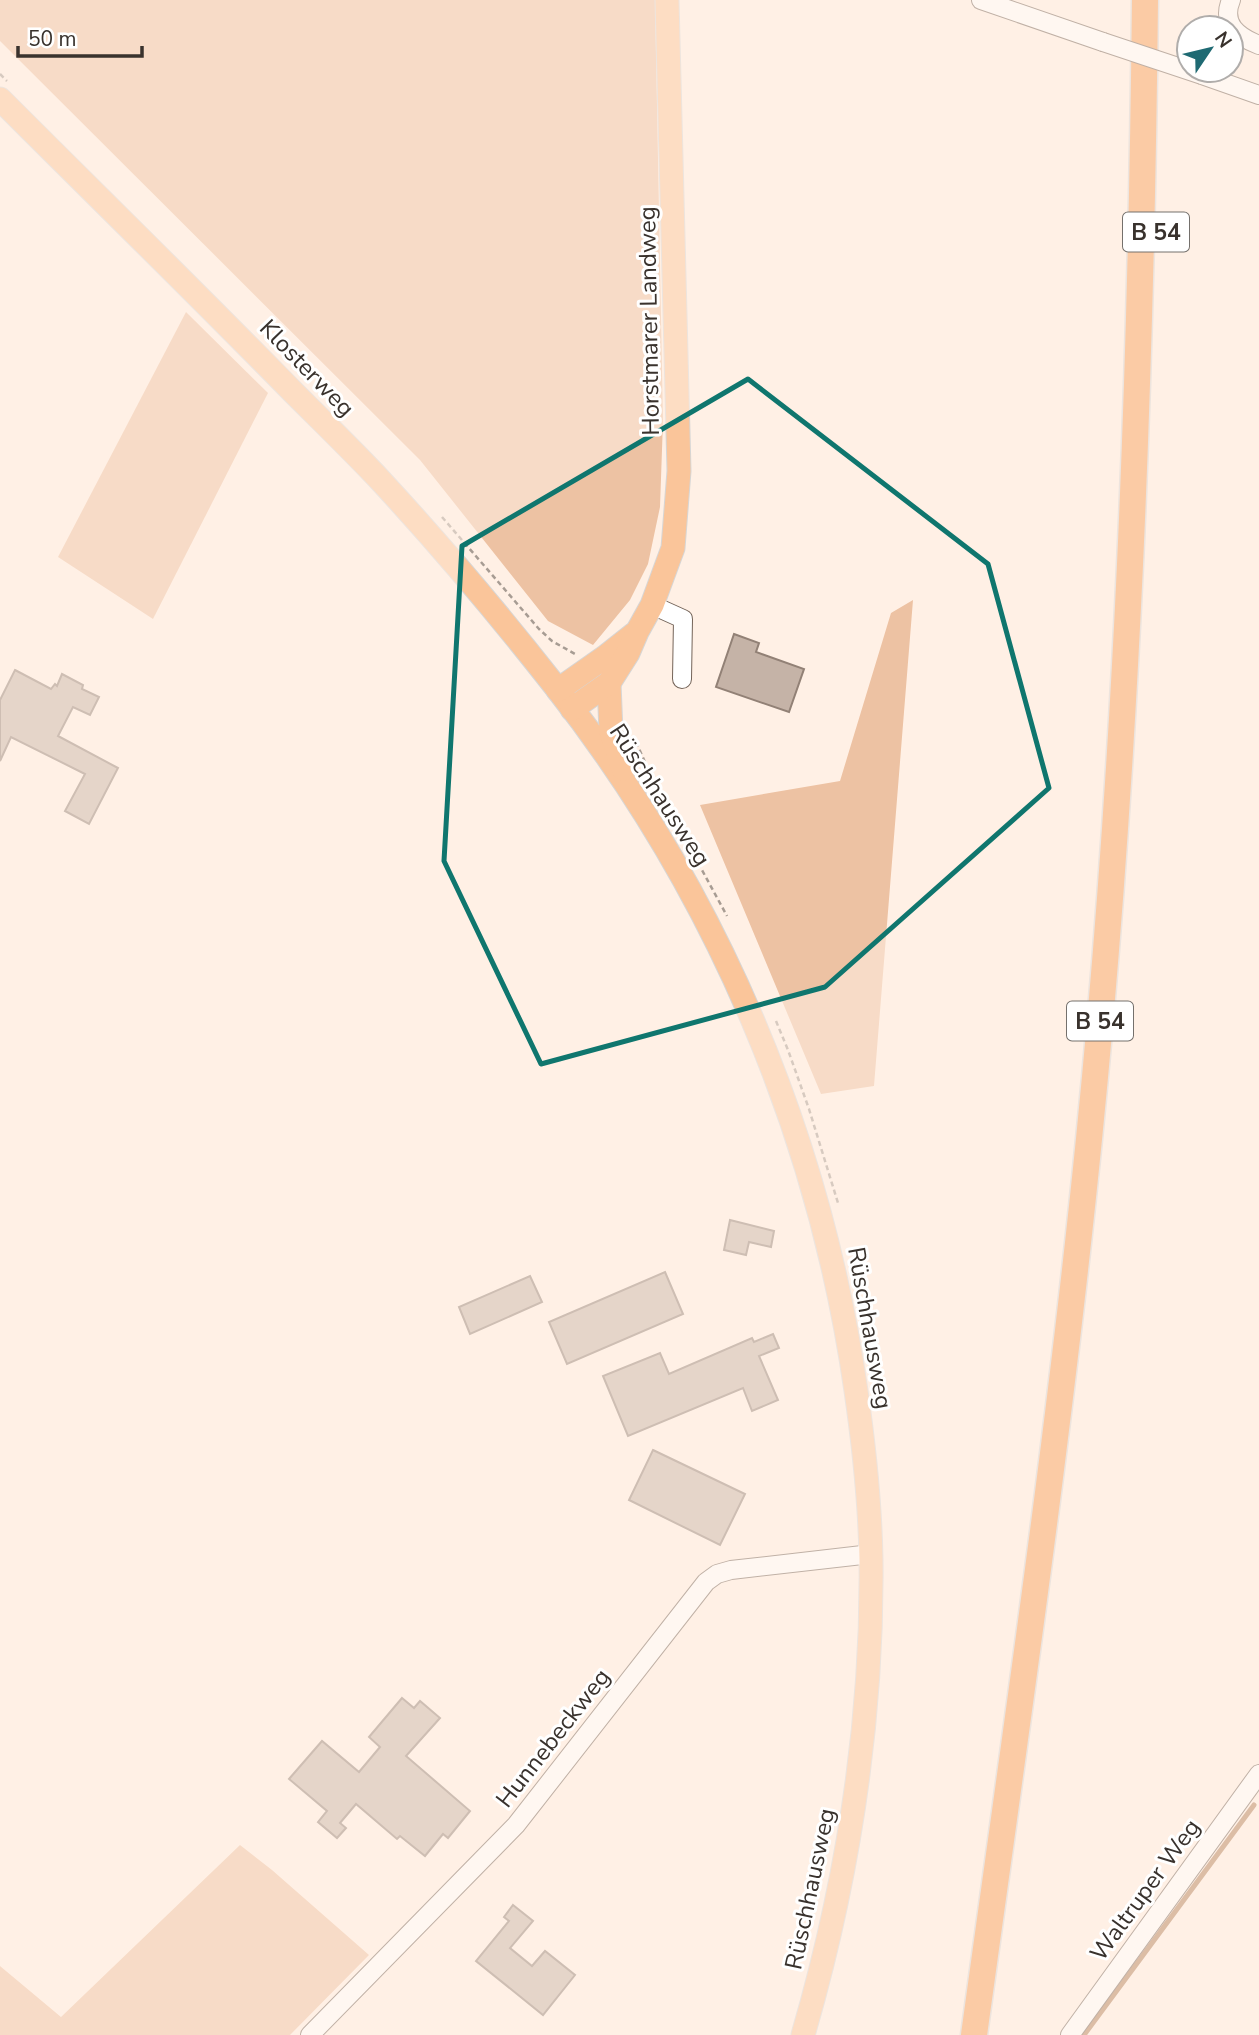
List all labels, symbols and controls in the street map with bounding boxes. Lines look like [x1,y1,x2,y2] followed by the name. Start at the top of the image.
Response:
[18,14,142,58] scale bar
[1175,14,1245,84] north arrow
[28,25,77,53] text: 50 m
[1208,27,1238,53] text: N
[631,206,667,436] street label: Horstmarer Landweg
[1123,213,1189,252] road number: B 54
[252,312,362,424] street label: Klosterweg
[602,718,718,872] street label: Rüschhausweg
[1067,1002,1133,1040] road number: B 54
[840,1245,900,1411] street label: Rüschhausweg
[489,1662,617,1814] street label: Hunnebeckweg
[777,1806,843,1972] street label: Rüschhausweg
[1083,1812,1207,1968] street label: Waltruper Weg

